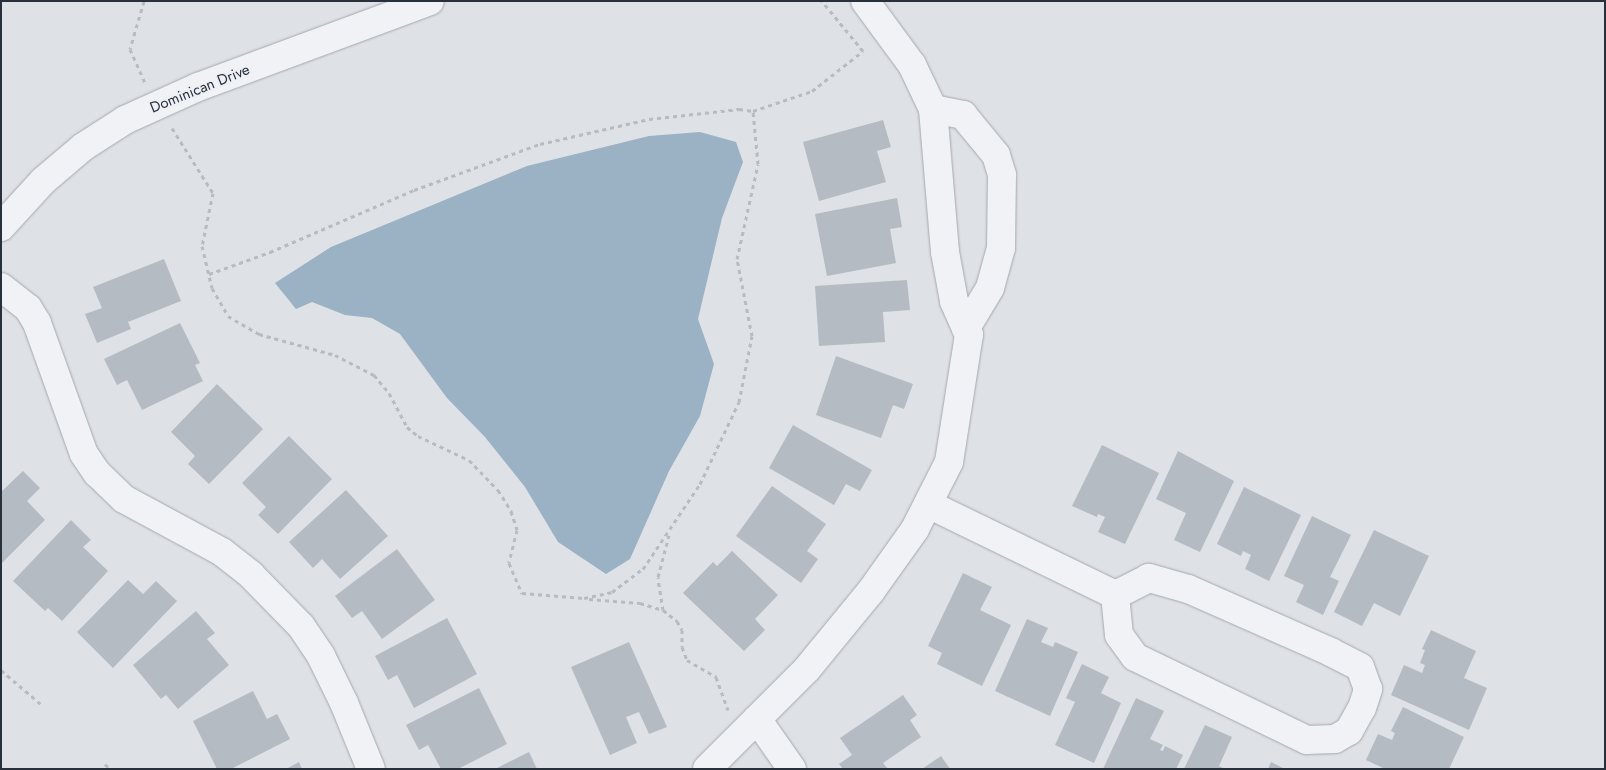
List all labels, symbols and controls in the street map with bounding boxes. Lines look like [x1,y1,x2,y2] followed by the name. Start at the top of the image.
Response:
[148,61,252,117] street label: Dominican Drive

